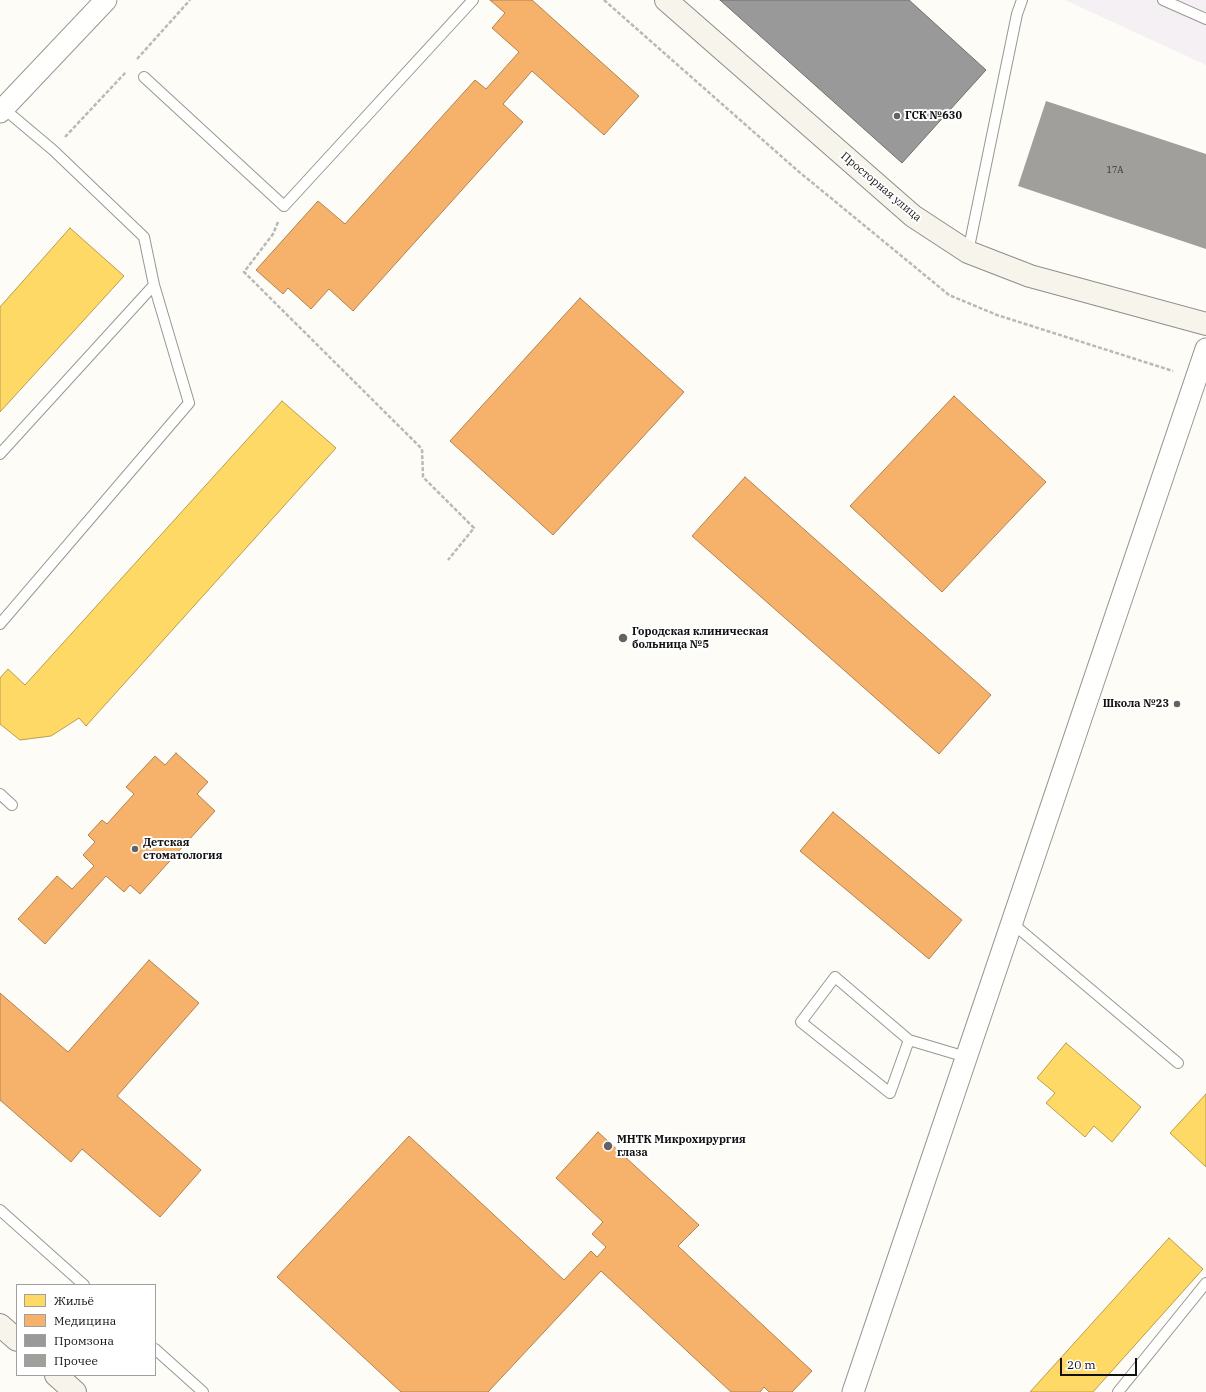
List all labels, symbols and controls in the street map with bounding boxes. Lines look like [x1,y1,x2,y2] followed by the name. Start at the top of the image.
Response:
[905,109,962,123] place label: ГСК №630
[892,111,902,121] marker: ГСК №630
[838,150,924,224] street label: Просторная улица
[1107,165,1123,175] house number: 17А
[632,625,769,651] place label: Городская клиническая больница №5
[617,632,629,644] marker: Городская клиническая больница №5
[1103,697,1169,711] place label: Школа №23
[1172,699,1182,709] marker: Школа №23
[143,836,222,862] place label: Детская стоматология
[130,844,140,854] marker: Детская стоматология
[617,1133,746,1159] place label: МНТК Микрохирургия глаза
[602,1140,614,1152] marker: МНТК Микрохирургия глаза
[16,1284,156,1376] legend
[54,1293,94,1308] text: Жильё
[54,1313,116,1328] text: Медицина
[54,1333,114,1348] text: Промзона
[1062,1350,1139,1376] scale bar
[54,1353,98,1368] text: Прочее
[1067,1357,1096,1372] text: 20 m

